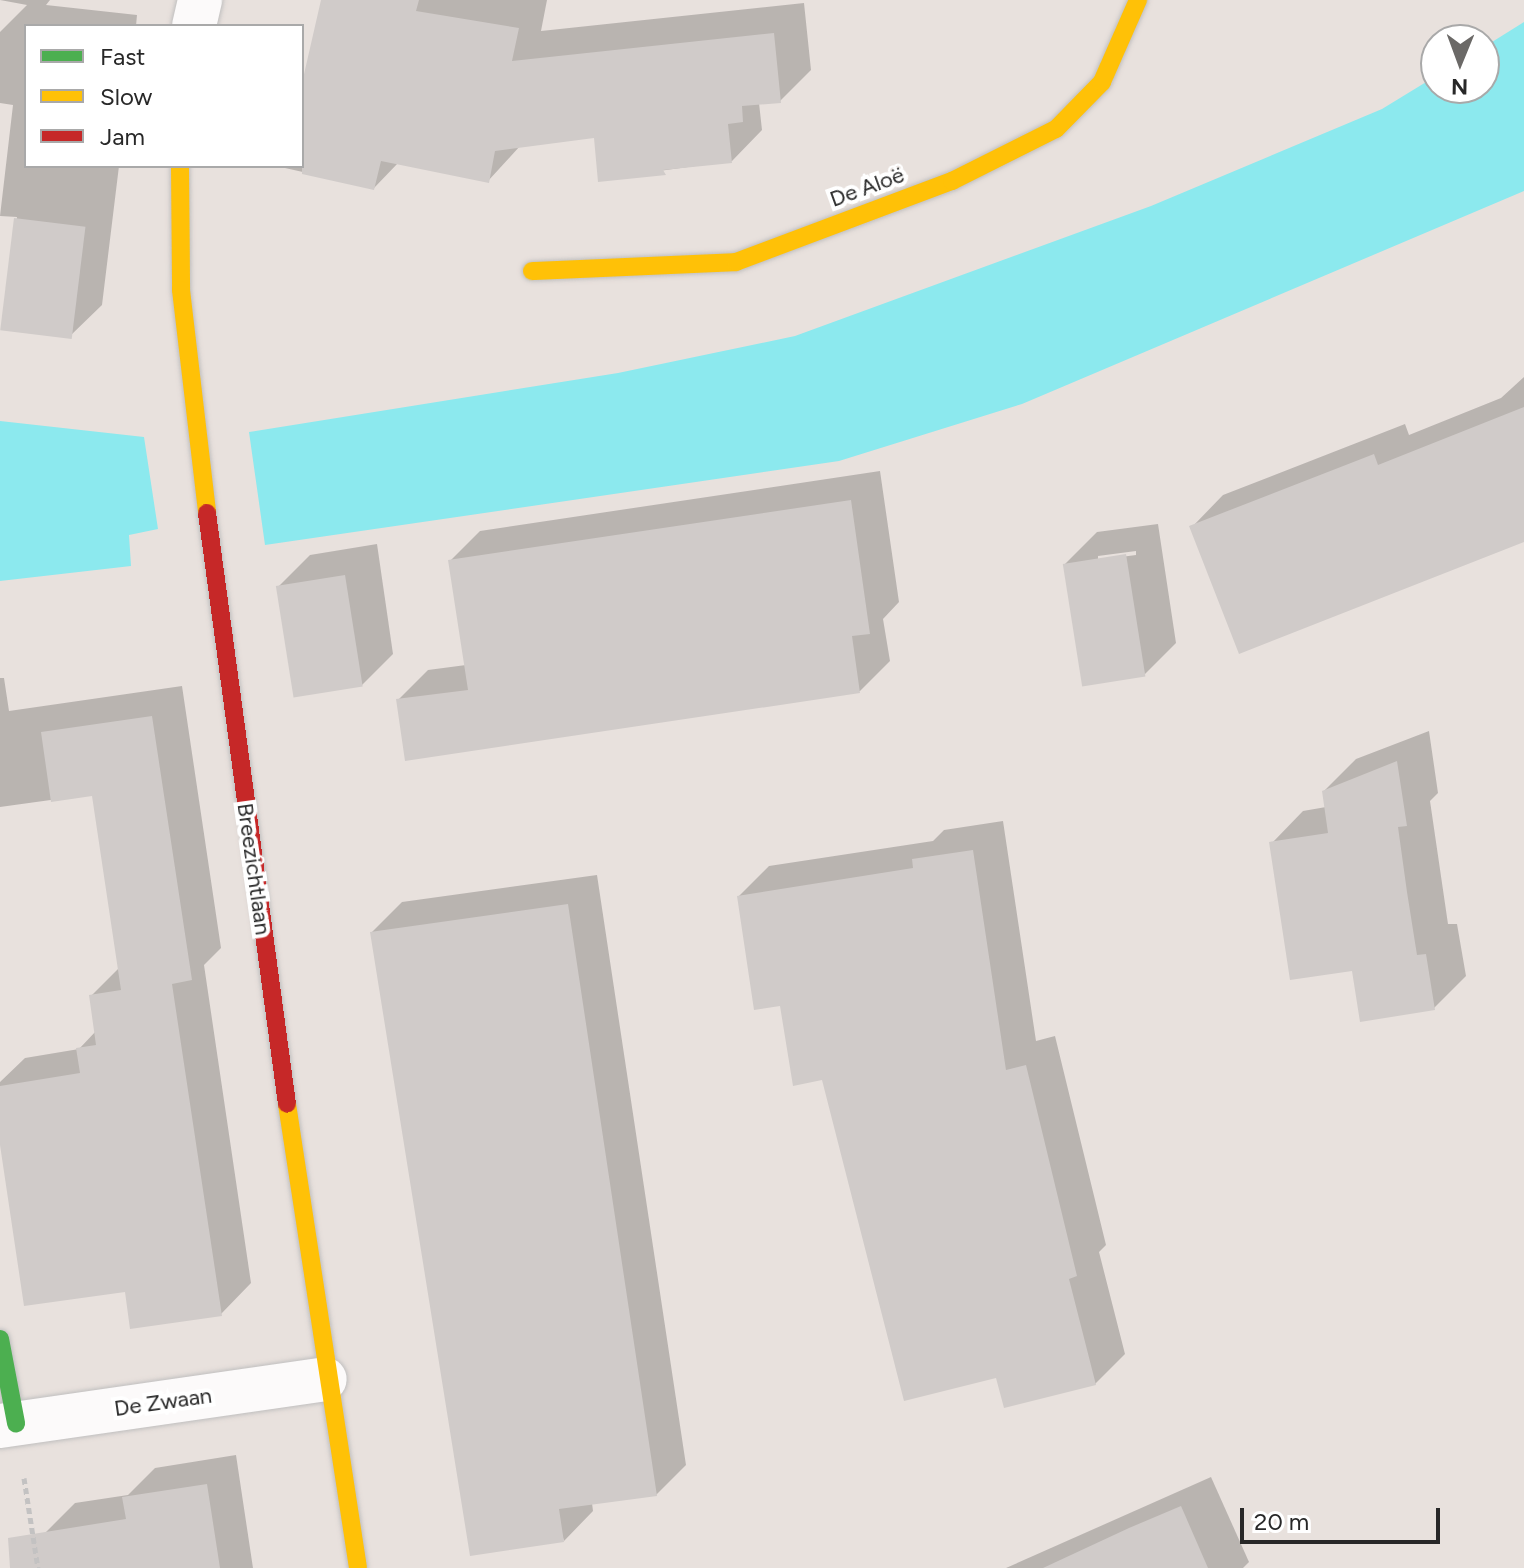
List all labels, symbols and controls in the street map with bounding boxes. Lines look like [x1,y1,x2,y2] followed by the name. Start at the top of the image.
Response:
[24,24,304,168] legend
[1420,24,1500,104] north arrow
[100,42,145,71] text: Fast
[1451,73,1468,100] text: N
[100,82,152,111] text: Slow
[100,122,145,151] text: Jam
[826,161,908,213] street label: De Aloë
[232,801,276,937] street label: Breezichtlaan
[112,1382,214,1422] street label: De Zwaan
[1244,1492,1444,1542] scale bar
[1254,1507,1309,1536] text: 20 m

